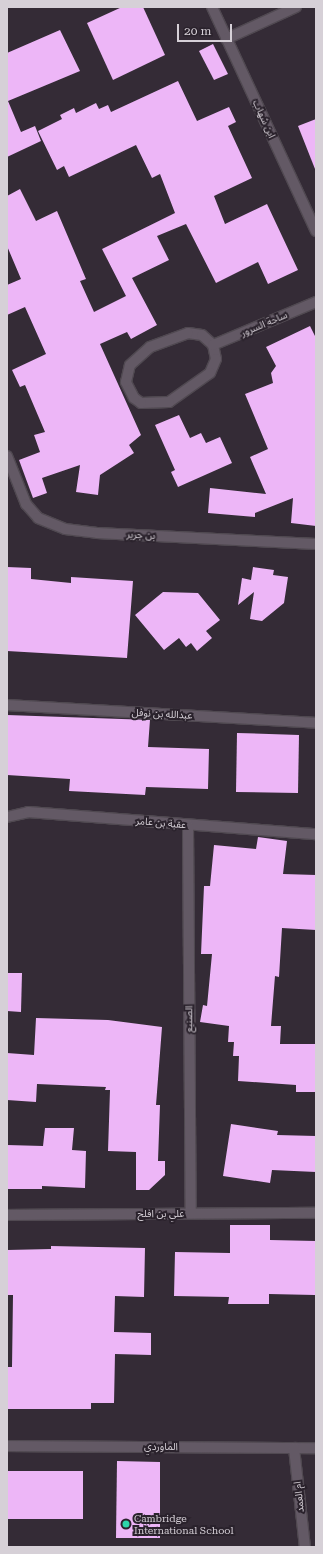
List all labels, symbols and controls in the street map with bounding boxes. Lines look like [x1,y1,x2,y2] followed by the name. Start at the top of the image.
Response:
[179,16,234,42] scale bar
[184,24,211,38] text: 20 m
[250,98,278,140] street label: ابن شهاب
[239,309,289,339] street label: ساحة السرور
[126,528,156,542] street label: بن جرير
[131,706,193,722] street label: عبدالله بن نوفل
[135,815,187,831] street label: عقبة بن عامر
[183,1006,195,1032] street label: الصنيع
[138,1208,184,1220] street label: علي بن افلح
[144,1441,178,1453] street label: الماوردي
[291,1481,307,1513] street label: ام العمد
[134,1512,234,1536] place label: Cambridge International School
[121,1519,131,1529] marker: Cambridge International School

